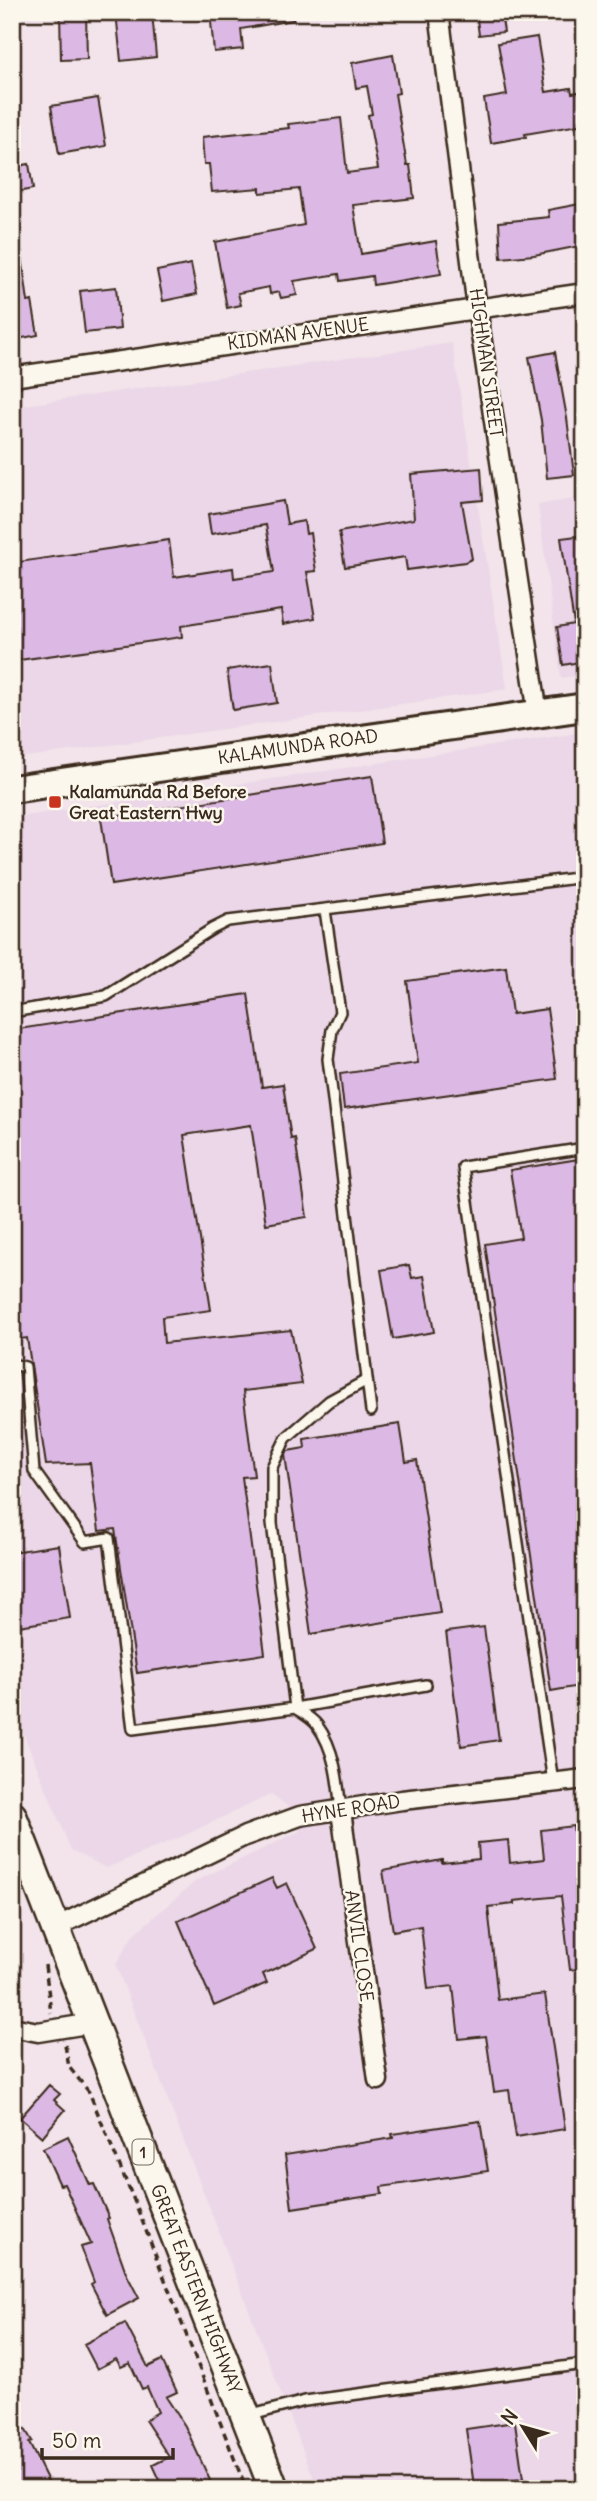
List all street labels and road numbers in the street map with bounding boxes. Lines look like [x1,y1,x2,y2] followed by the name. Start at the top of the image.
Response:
[465,287,508,439] street label: HIGHMAN STREET
[226,312,370,355] street label: KIDMAN AVENUE
[216,724,380,769] street label: KALAMUNDA ROAD
[300,1789,402,1828] street label: HYNE ROAD
[340,1889,379,2003] street label: ANVIL CLOSE
[132,2140,154,2164] road number: 1
[146,2181,247,2397] street label: GREAT EASTERN HIGHWAY

